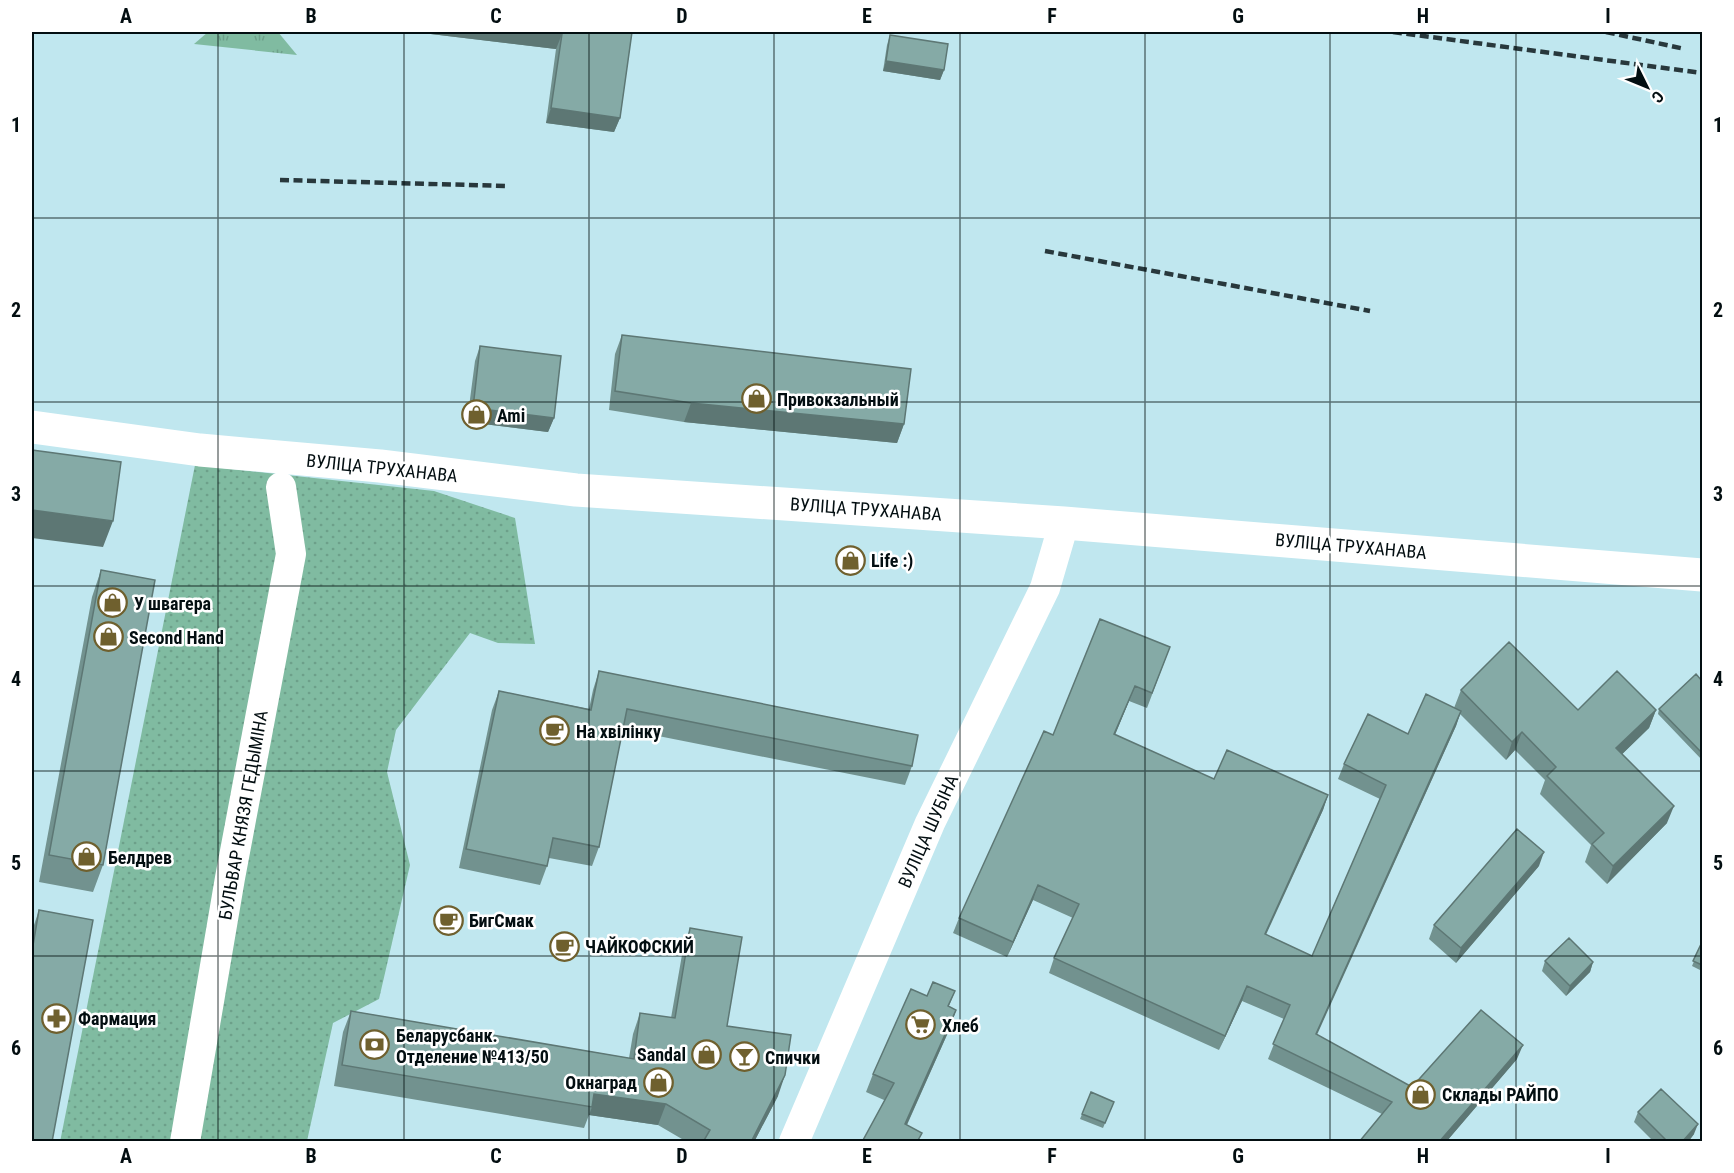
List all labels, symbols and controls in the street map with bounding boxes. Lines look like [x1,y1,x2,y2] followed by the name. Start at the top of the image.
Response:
[120,4,132,28] text: A
[305,4,317,28] text: B
[490,4,502,28] text: C
[676,4,688,28] text: D
[862,4,872,28] text: E
[1047,4,1057,28] text: F
[1232,4,1244,28] text: G
[1417,4,1429,28] text: H
[1605,4,1611,28] text: I
[1617,57,1677,117] north arrow
[1648,87,1668,107] text: С
[11,113,21,137] text: 1
[1713,113,1723,137] text: 1
[11,298,21,322] text: 2
[1713,298,1723,322] text: 2
[740,383,772,415] shop icon: Привокзальный
[777,389,899,410] place label: Привокзальный
[460,399,492,431] shop icon: Ami
[497,405,525,426] place label: Ami
[305,450,459,486] street label: ВУЛІЦА ТРУХАНАВА
[11,482,21,506] text: 3
[1713,482,1723,506] text: 3
[789,493,943,525] street label: ВУЛІЦА ТРУХАНАВА
[1274,529,1428,563] street label: ВУЛІЦА ТРУХАНАВА
[834,544,866,576] shop icon: Life :)
[871,550,913,572] place label: Life :)
[97,587,129,619] shop icon: У швагера
[134,593,211,614] place label: У швагера
[92,621,124,653] shop icon: Second Hand
[129,627,224,648] place label: Second Hand
[11,667,21,691] text: 4
[1713,667,1723,691] text: 4
[214,708,272,921] street label: БУЛЬВАР КНЯЗЯ ГЕДЫМІНА
[539,715,571,747] cafe icon: На хвілінку
[576,721,661,742] place label: На хвілінку
[894,771,963,891] street label: ВУЛІЦА ШУБІНА
[71,841,103,873] shop icon: Белдрев
[108,847,172,868] place label: Белдрев
[11,851,21,875] text: 5
[1713,851,1723,875] text: 5
[432,904,464,936] cafe icon: БигСмак
[469,910,534,931] place label: БигСмак
[548,930,580,962] cafe icon: ЧАЙКОФСКИЙ
[585,936,694,957] place label: ЧАЙКОФСКИЙ
[41,1002,73,1034] pharmacy icon: Фармация
[78,1008,156,1029] place label: Фармация
[905,1009,937,1041] supermarket icon: Хлеб
[942,1015,979,1036] place label: Хлеб
[396,1025,549,1067] place label: Беларусбанк. Отделение №413/50
[359,1029,391,1061] bank icon: Беларусбанк. Отделение №413/50
[11,1036,21,1060] text: 6
[1713,1036,1723,1060] text: 6
[691,1038,723,1070] shop icon: Sandal
[728,1041,760,1073] bar icon: Спички
[637,1044,686,1065] place label: Sandal
[765,1047,820,1068] place label: Спички
[642,1066,674,1098] shop icon: Окнаград
[565,1072,637,1093] place label: Окнаград
[1405,1078,1437,1110] shop icon: Склады РАЙПО
[1442,1084,1559,1105] place label: Склады РАЙПО
[120,1144,132,1168] text: A
[305,1144,317,1168] text: B
[490,1144,502,1168] text: C
[676,1144,688,1168] text: D
[862,1144,872,1168] text: E
[1047,1144,1057,1168] text: F
[1232,1144,1244,1168] text: G
[1417,1144,1429,1168] text: H
[1605,1144,1611,1168] text: I

